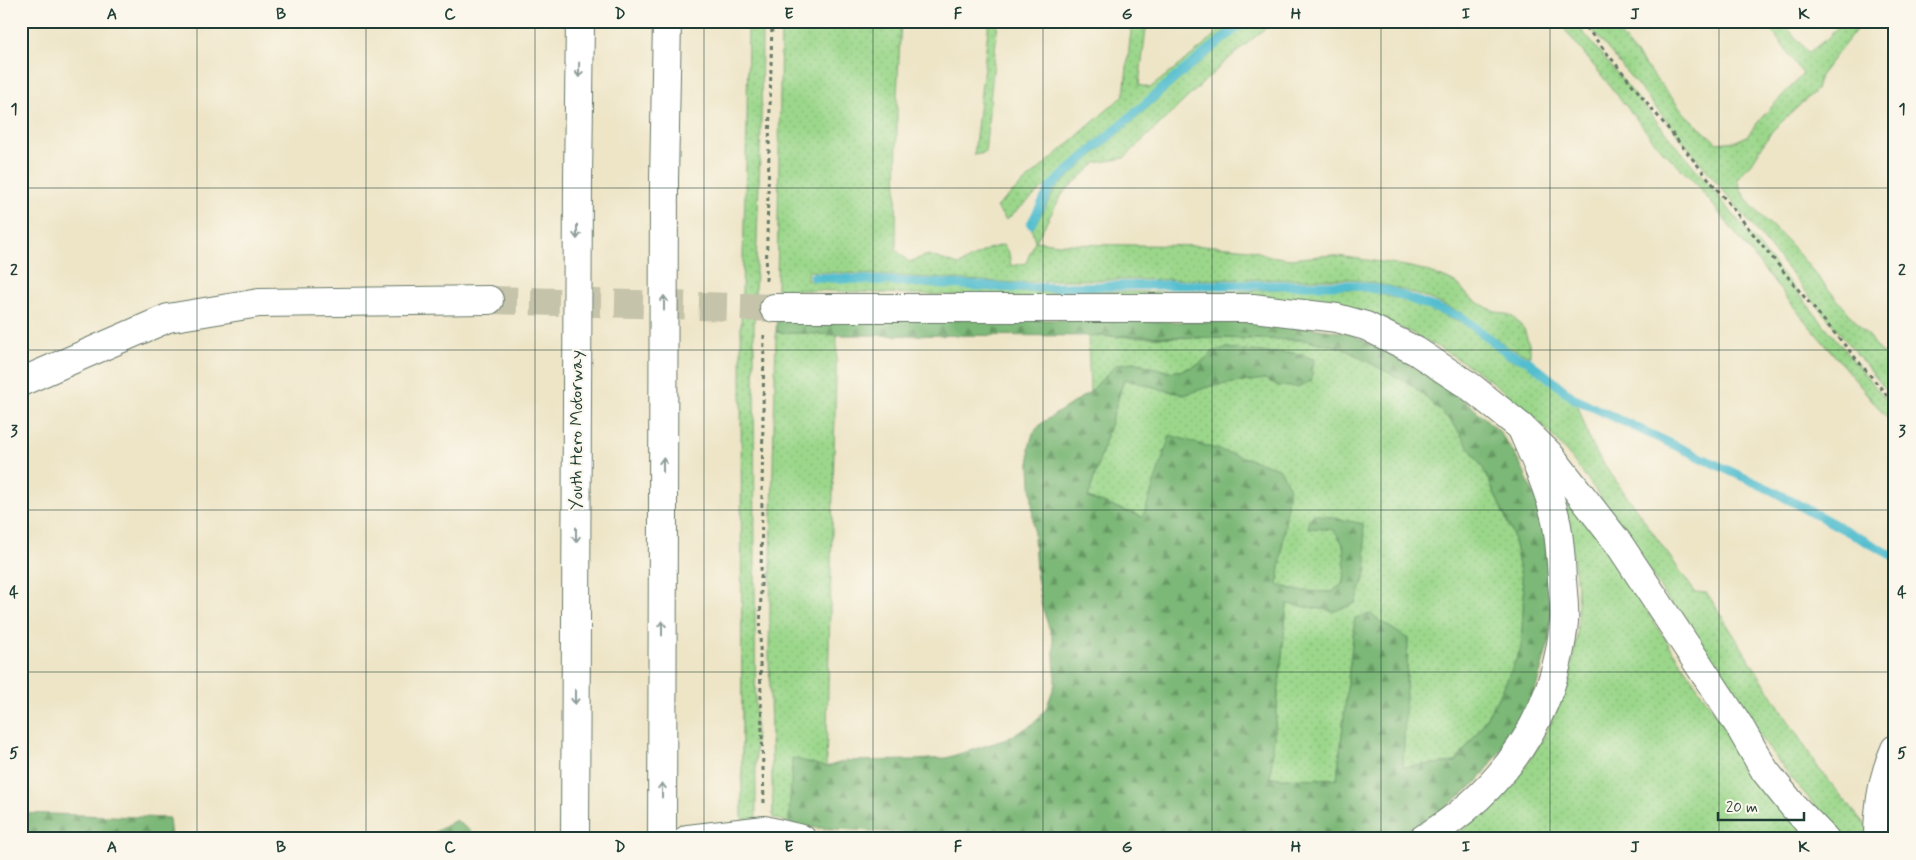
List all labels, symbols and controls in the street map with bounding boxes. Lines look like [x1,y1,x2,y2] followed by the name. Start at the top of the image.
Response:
[107,4,117,25] text: A
[276,4,286,25] text: B
[444,4,456,25] text: C
[614,4,626,25] text: D
[784,4,794,25] text: E
[954,4,963,25] text: F
[1122,4,1133,25] text: G
[1291,4,1302,25] text: H
[1462,4,1471,25] text: I
[1630,4,1640,25] text: J
[1798,4,1810,25] text: K
[575,62,584,78] one-way arrow
[10,99,18,120] text: 1
[1898,99,1906,120] text: 1
[572,224,582,240] one-way arrow
[10,260,18,281] text: 2
[1898,260,1906,281] text: 2
[659,295,669,311] one-way arrow
[565,350,589,510] street label: Youth Hero Motorway
[10,421,18,442] text: 3
[1898,421,1906,442] text: 3
[658,457,668,474] one-way arrow
[571,527,580,543] one-way arrow
[9,582,19,603] text: 4
[1897,582,1907,603] text: 4
[657,620,667,636] one-way arrow
[570,689,580,705] one-way arrow
[9,743,19,764] text: 5
[1897,743,1907,764] text: 5
[657,782,667,798] one-way arrow
[1718,790,1805,822] scale bar
[1726,798,1758,818] text: 20 m
[107,837,117,858] text: A
[276,837,286,858] text: B
[444,837,456,858] text: C
[614,837,626,858] text: D
[784,837,794,858] text: E
[954,837,963,858] text: F
[1122,837,1133,858] text: G
[1291,837,1302,858] text: H
[1462,837,1471,858] text: I
[1630,837,1640,858] text: J
[1798,837,1810,858] text: K

